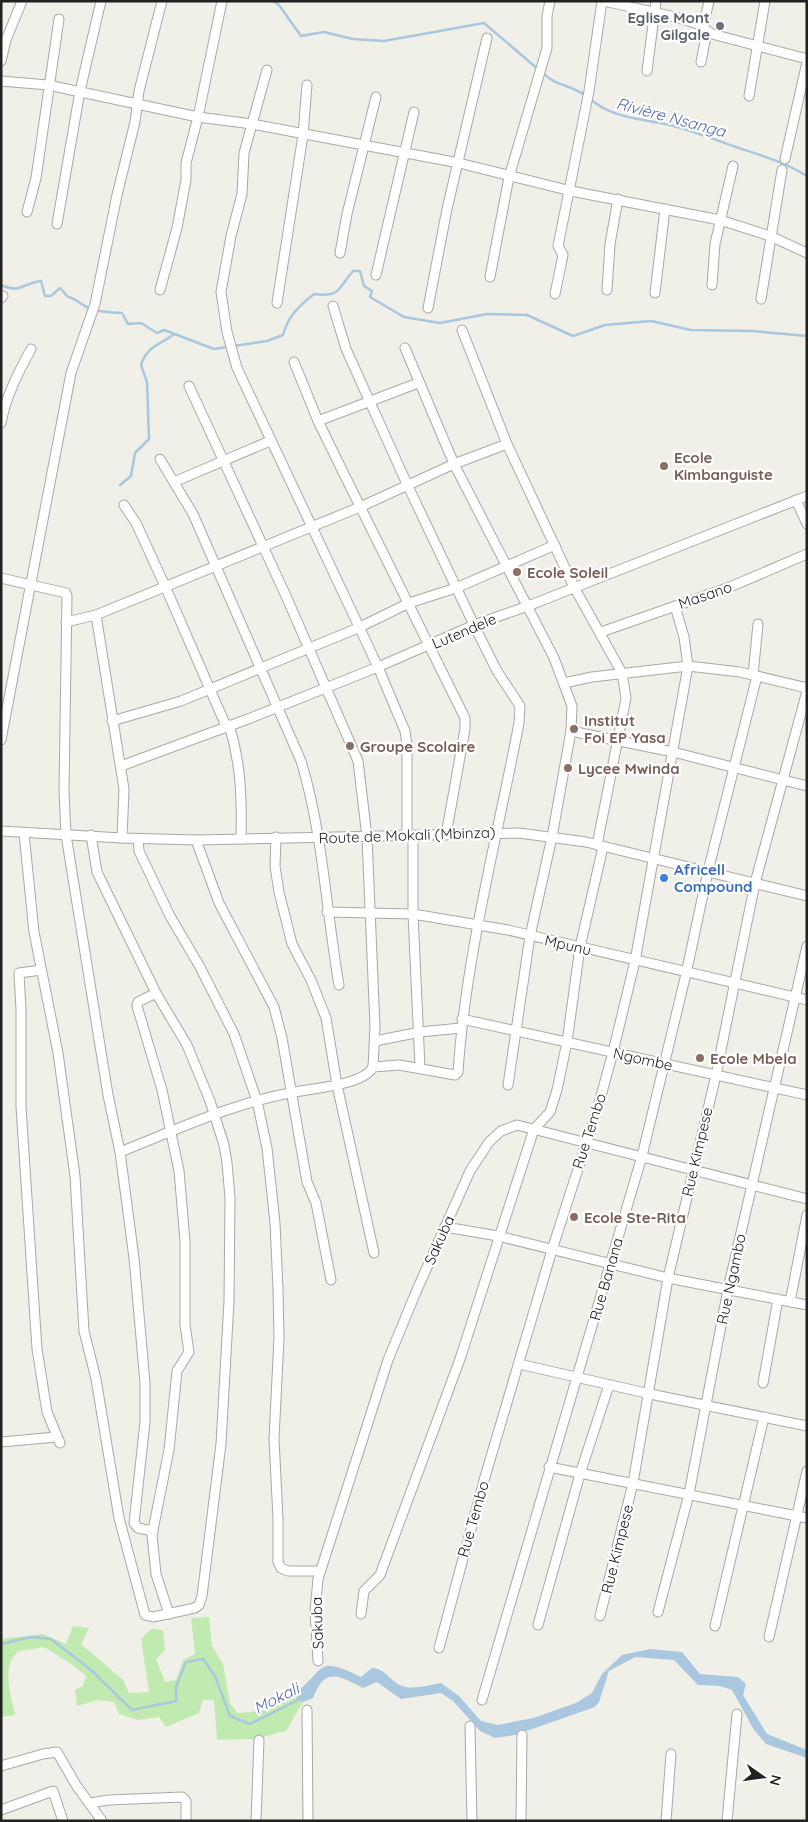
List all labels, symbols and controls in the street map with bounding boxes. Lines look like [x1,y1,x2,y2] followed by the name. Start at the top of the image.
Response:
[627,8,710,44] place label: Eglise Mont Gilgale
[714,20,726,32] marker: Eglise Mont Gilgale
[614,93,729,142] water label: Rivière Nsanga
[674,448,773,484] place label: Ecole Kimbanguiste
[658,460,670,472] marker: Ecole Kimbanguiste
[527,563,608,582] place label: Ecole Soleil
[511,566,523,578] marker: Ecole Soleil
[676,577,734,613] street label: Masano
[429,609,499,653] street label: Lutendele
[584,711,666,747] place label: Institut Foi EP Yasa
[568,723,580,735] marker: Institut Foi EP Yasa
[360,737,476,756] place label: Groupe Scolaire
[344,740,356,752] marker: Groupe Scolaire
[578,759,680,778] place label: Lycee Mwinda
[562,762,574,774] marker: Lycee Mwinda
[318,822,496,848] street label: Route de Mokali (Mbinza)
[674,860,753,896] place label: Africell Compound
[658,872,670,884] marker: Africell Compound
[543,930,593,960] street label: Mpunu
[612,1043,674,1075] street label: Ngombe
[710,1049,797,1068] place label: Ecole Mbela
[694,1052,706,1064] marker: Ecole Mbela
[568,1091,610,1171] street label: Rue Tembo
[677,1105,717,1199] street label: Rue Kimpese
[584,1208,686,1227] place label: Ecole Ste-Rita
[568,1211,580,1223] marker: Ecole Ste-Rita
[420,1212,458,1268] street label: Sakuba
[712,1232,750,1326] street label: Rue Ngambo
[585,1235,627,1323] street label: Rue Banana
[453,1479,493,1559] street label: Rue Tembo
[597,1503,637,1595] street label: Rue Kimpese
[307,1597,327,1649] street label: Sakuba
[250,1677,303,1718] water label: Mokali
[738,1752,788,1802] north arrow
[766,1773,786,1787] text: N

